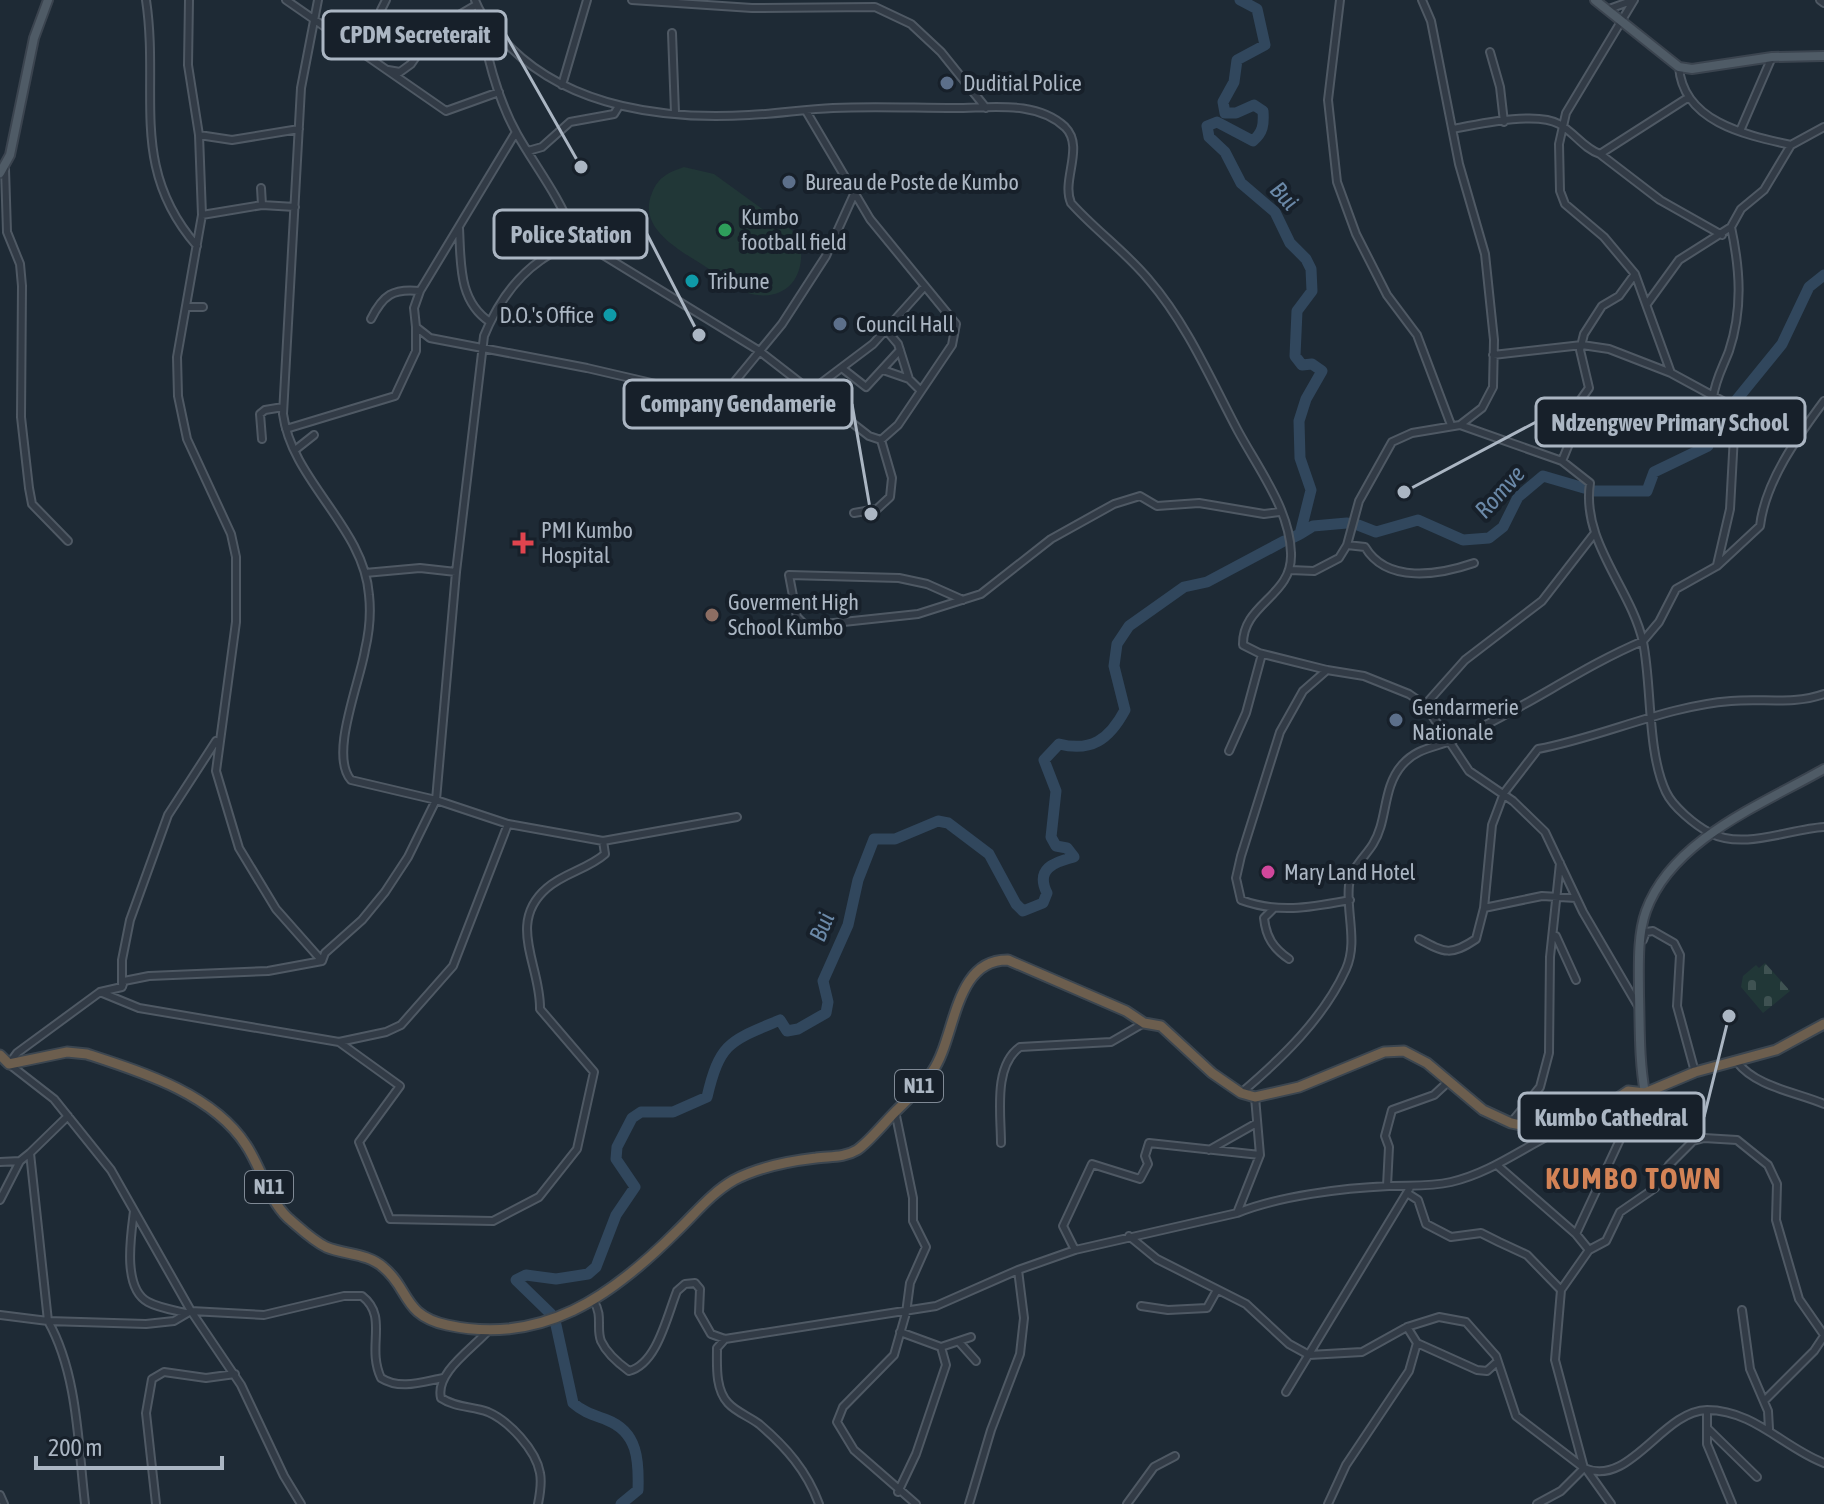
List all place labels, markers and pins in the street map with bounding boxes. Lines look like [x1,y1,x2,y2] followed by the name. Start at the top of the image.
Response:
[323,11,506,59] callout: CPDM Secreterait
[963,70,1082,96] place label: Duditial Police
[938,74,956,92] marker: Duditial Police
[805,169,1019,195] place label: Bureau de Poste de Kumbo
[780,173,798,191] marker: Bureau de Poste de Kumbo
[741,204,847,255] place label: Kumbo football field
[494,210,647,258] callout: Police Station
[716,221,734,239] marker: Kumbo football field
[708,268,770,294] place label: Tribune
[683,272,701,290] marker: Tribune
[500,302,594,328] place label: D.O.'s Office
[601,306,619,324] marker: D.O.'s Office
[856,311,954,337] place label: Council Hall
[831,315,849,333] marker: Council Hall
[624,380,852,428] callout: Company Gendamerie
[1536,398,1805,446] callout: Ndzengwev Primary School
[541,517,633,568] place label: PMI Kumbo Hospital
[512,532,534,554] marker: PMI Kumbo Hospital
[728,589,859,640] place label: Goverment High School Kumbo
[703,606,721,624] marker: Goverment High School Kumbo
[1412,694,1519,745] place label: Gendarmerie Nationale
[1387,711,1405,729] marker: Gendarmerie Nationale
[1284,859,1416,885] place label: Mary Land Hotel
[1259,863,1277,881] marker: Mary Land Hotel
[1519,1093,1704,1141] callout: Kumbo Cathedral

